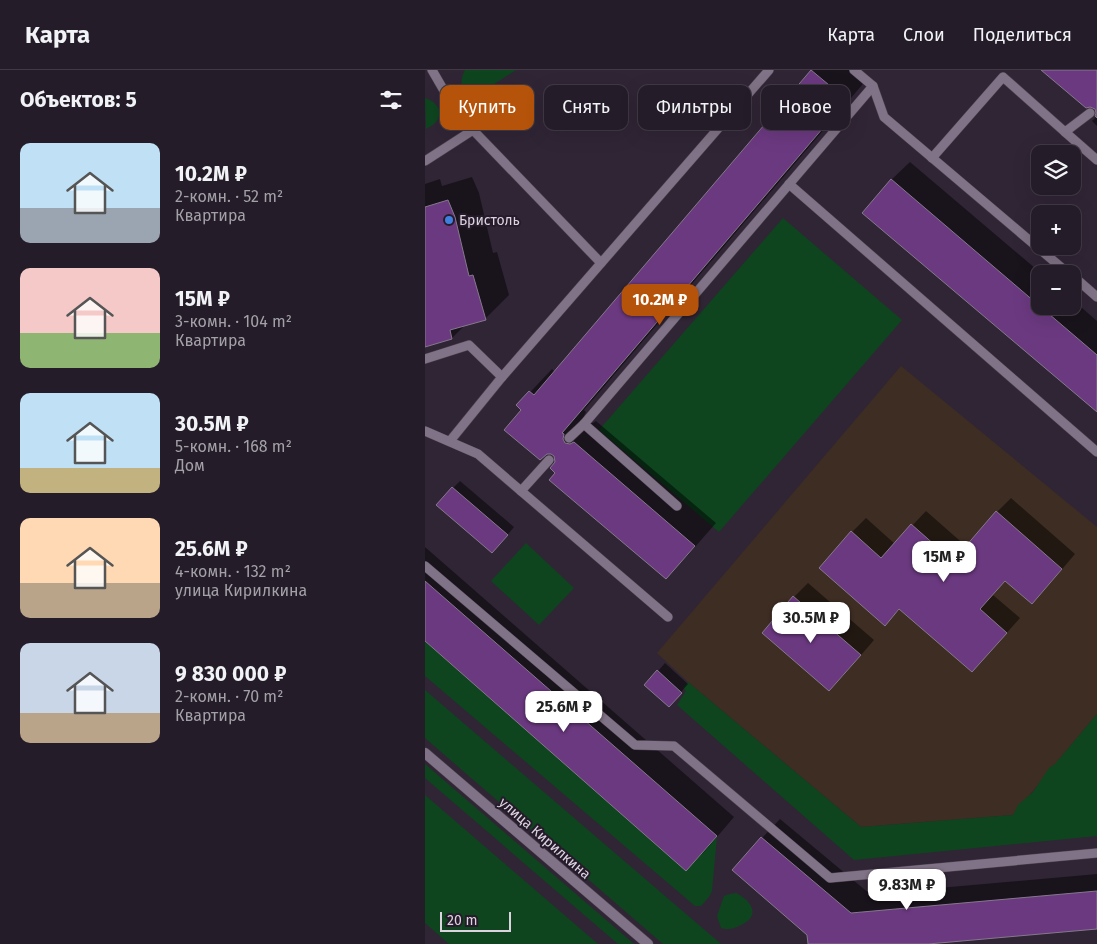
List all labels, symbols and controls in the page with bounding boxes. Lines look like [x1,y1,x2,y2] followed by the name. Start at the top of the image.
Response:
[25,21,90,49] text: Карта
[827,24,875,46] text: Карта
[903,24,945,46] text: Слои
[973,24,1072,46] text: Поделиться
[440,85,534,130] chip: Купить
[544,85,628,130] chip: Снять
[638,85,751,130] chip: Фильтры
[761,85,850,130] chip: Новое
[377,86,405,114] icon: filters
[20,87,137,113] text: Объектов: 5
[1031,145,1081,315] map controls
[1031,145,1081,195] button: layers
[175,161,247,187] text: 10.2M ₽
[60,163,120,223] icon: home
[175,187,283,206] text: 2-комн. · 52 m²
[1031,205,1081,255] button: +
[175,206,246,225] text: Квартира
[459,212,520,229] place label: Бристоль
[443,214,455,226] marker: Бристоль
[1031,265,1081,315] button: −
[614,284,706,326] pin: 10.2M ₽
[175,286,230,312] text: 15M ₽
[60,288,120,348] icon: home
[633,290,687,309] text: 10.2M ₽
[175,312,292,331] text: 3-комн. · 104 m²
[175,331,246,350] text: Квартира
[175,411,249,437] text: 30.5M ₽
[60,413,120,473] icon: home
[175,437,292,456] text: 5-комн. · 168 m²
[175,456,205,475] text: Дом
[175,536,248,562] text: 25.6M ₽
[60,538,120,598] icon: home
[909,540,979,583] pin: 15M ₽
[923,547,965,566] text: 15M ₽
[175,562,291,581] text: 4-комн. · 132 m²
[175,581,307,600] text: улица Кирилкина
[765,602,857,644] pin: 30.5M ₽
[783,608,839,627] text: 30.5M ₽
[175,661,286,687] text: 9 830 000 ₽
[60,663,120,723] icon: home
[175,687,283,706] text: 2-комн. · 70 m²
[518,690,610,733] pin: 25.6M ₽
[536,697,592,716] text: 25.6M ₽
[175,706,246,725] text: Квартира
[495,794,594,883] street label: улица Кирилкина
[861,868,953,911] pin: 9.83M ₽
[879,875,935,894] text: 9.83M ₽
[440,909,511,932] scale bar
[447,912,477,929] text: 20 m

